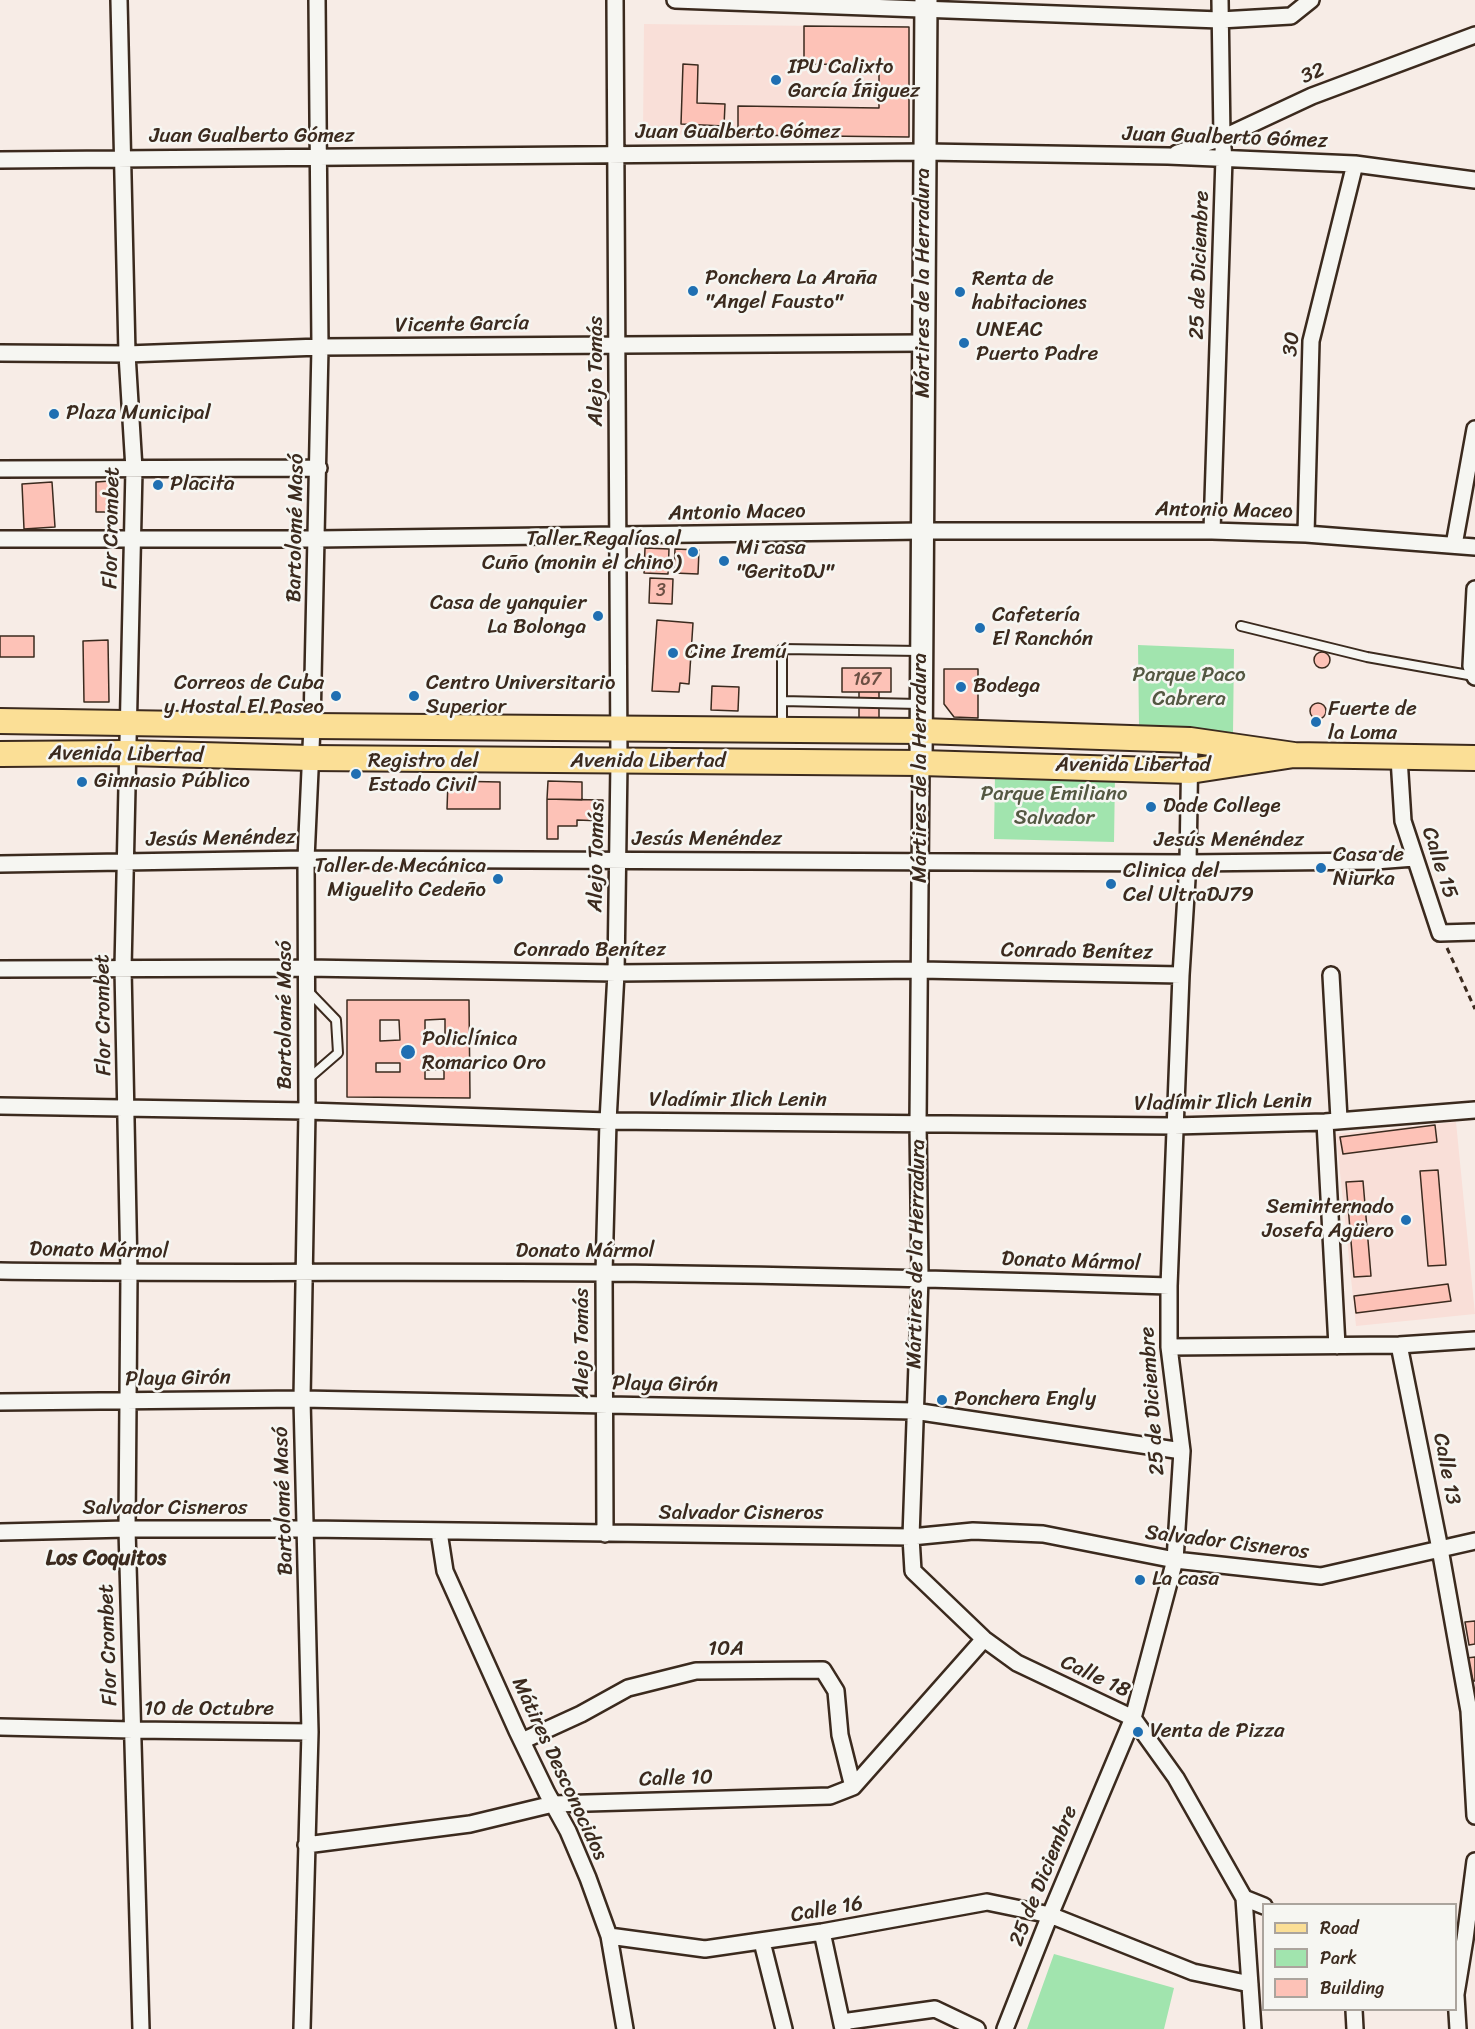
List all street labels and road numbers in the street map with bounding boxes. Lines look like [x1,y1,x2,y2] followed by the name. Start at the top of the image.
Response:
[1297,58,1329,90] street label: 32
[635,120,841,146] street label: Juan Gualberto Gómez
[1122,122,1328,154] street label: Juan Gualberto Gómez
[149,124,355,150] street label: Juan Gualberto Gómez
[911,168,937,398] street label: Mártires de la Herradura
[1185,190,1215,340] street label: 25 de Diciembre
[395,311,529,339] street label: Vicente García
[584,316,610,426] street label: Alejo Tomás
[1278,330,1306,358] street label: 30
[282,453,310,603] street label: Bartolomé Masó
[98,467,126,589] street label: Flor Crombet
[1155,497,1293,525] street label: Antonio Maceo
[668,499,806,527] street label: Antonio Maceo
[908,653,934,883] street label: Mártires de la Herradura
[48,741,204,769] street label: Avenida Libertad
[570,749,726,775] street label: Avenida Libertad
[1055,753,1211,779] street label: Avenida Libertad
[583,802,611,912] street label: Alejo Tomás
[1416,824,1462,902] street label: Calle 15
[146,825,296,853] street label: Jesús Menéndez
[632,827,782,853] street label: Jesús Menéndez
[1154,828,1304,854] street label: Jesús Menéndez
[514,938,666,964] street label: Conrado Benítez
[1001,938,1153,966] street label: Conrado Benítez
[273,940,299,1090] street label: Bartolomé Masó
[90,954,118,1076] street label: Flor Crombet
[649,1088,827,1114] street label: Vladímir Ilich Lenin
[1134,1089,1312,1117] street label: Vladímir Ilich Lenin
[902,1139,932,1369] street label: Mártires de la Herradura
[29,1237,169,1265] street label: Donato Mármol
[515,1239,655,1265] street label: Donato Mármol
[1001,1247,1141,1277] street label: Donato Mármol
[570,1288,596,1398] street label: Alejo Tomás
[1135,1326,1171,1476] street label: 25 de Diciembre
[125,1365,231,1393] street label: Playa Girón
[612,1371,718,1399] street label: Playa Girón
[269,1426,299,1576] street label: Bartolomé Masó
[1427,1431,1465,1507] street label: Calle 13
[83,1496,247,1522] street label: Salvador Cisneros
[659,1501,823,1527] street label: Salvador Cisneros
[1144,1520,1310,1566] street label: Salvador Cisneros
[94,1584,124,1706] street label: Flor Crombet
[708,1637,744,1663] street label: 10A
[1056,1650,1134,1704] street label: Calle 18
[506,1674,612,1864] street label: Mátires Desconocidos
[144,1697,274,1723] street label: 10 de Octubre
[639,1765,713,1793] street label: Calle 10
[1004,1802,1084,1950] street label: 25 de Diciembre
[789,1891,865,1929] street label: Calle 16

